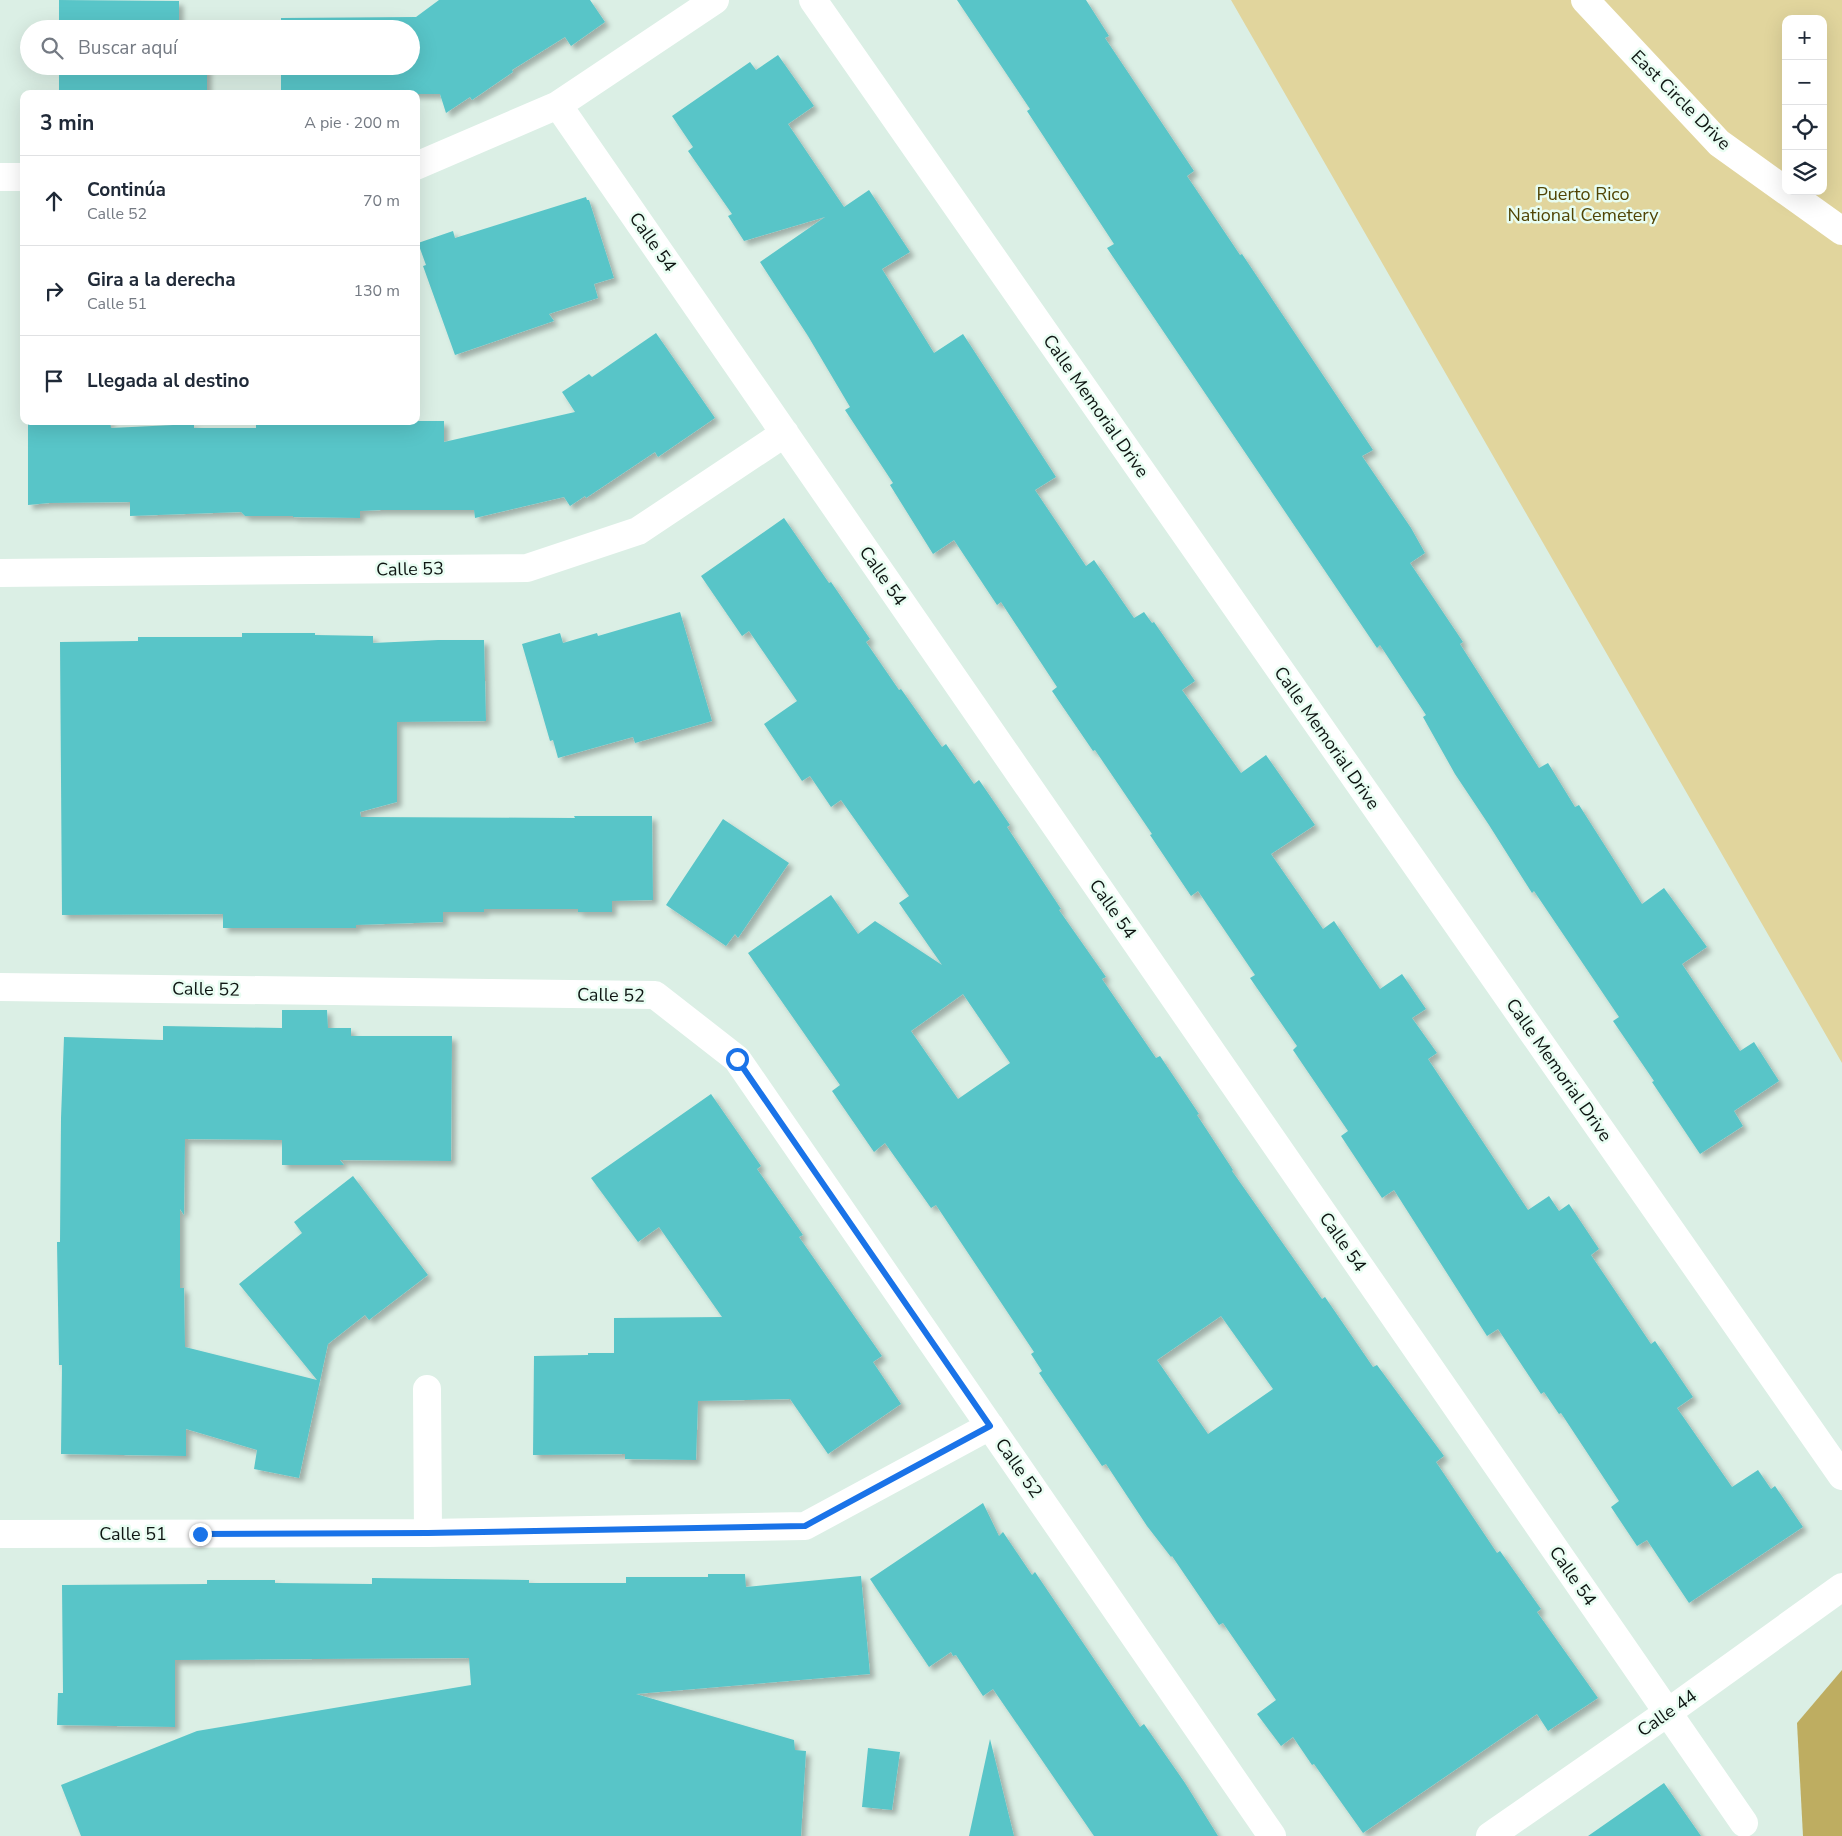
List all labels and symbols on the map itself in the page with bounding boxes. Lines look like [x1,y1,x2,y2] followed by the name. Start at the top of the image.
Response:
[1626,45,1736,155] street label: East Circle Drive
[1507,182,1659,227] park label: Puerto Rico National Cemetery
[624,207,682,277] street label: Calle 54
[1038,330,1154,482] street label: Calle Memorial Drive
[854,541,912,611] street label: Calle 54
[376,556,444,582] street label: Calle 53
[1269,662,1385,814] street label: Calle Memorial Drive
[1084,874,1142,944] street label: Calle 54
[172,976,240,1002] street label: Calle 52
[577,982,645,1008] street label: Calle 52
[1501,994,1617,1146] street label: Calle Memorial Drive
[726,1048,749,1071] route start
[1314,1207,1372,1277] street label: Calle 54
[990,1433,1048,1503] street label: Calle 52
[99,1522,167,1546] street label: Calle 51
[189,1523,212,1546] route end
[1544,1541,1602,1611] street label: Calle 54
[1632,1684,1702,1742] street label: Calle 44

